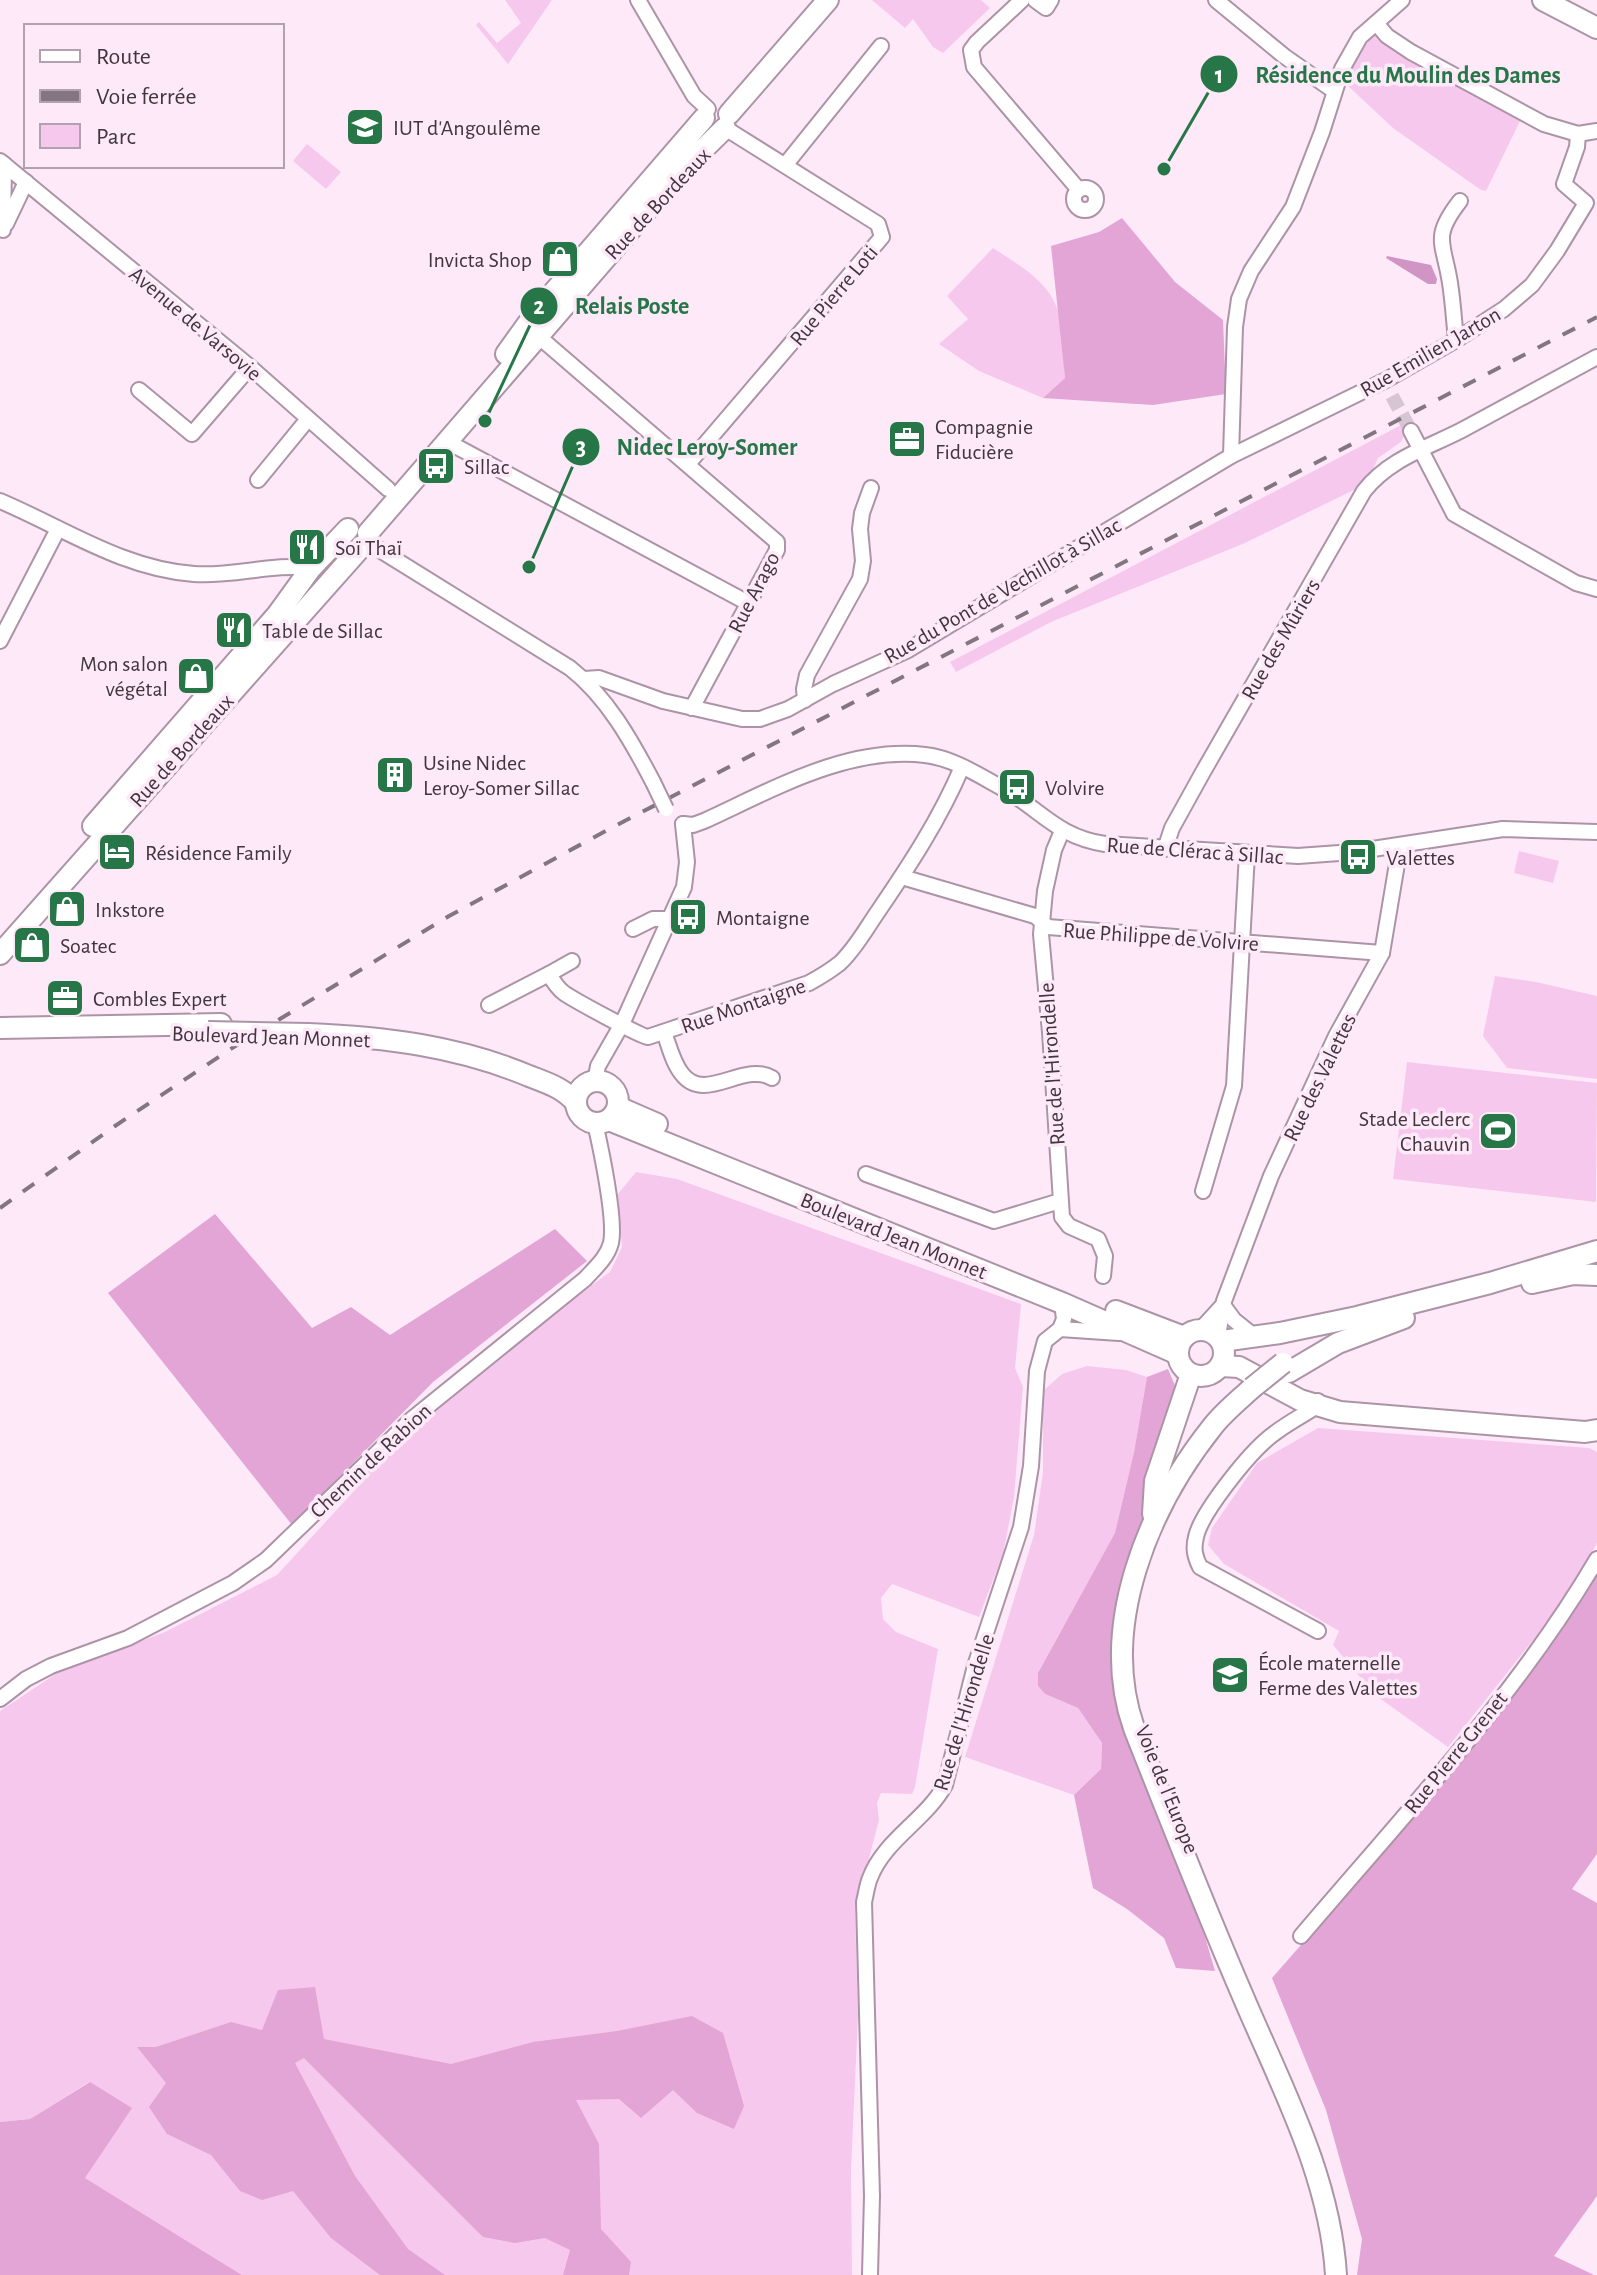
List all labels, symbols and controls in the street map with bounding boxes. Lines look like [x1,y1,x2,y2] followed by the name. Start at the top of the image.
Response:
[24,24,284,168] legend
[96,45,151,69] text: Route
[1199,50,1576,98] callout: Résidence du Moulin des Dames
[1215,64,1223,88] text: 1
[1255,64,1561,88] text: Résidence du Moulin des Dames
[96,85,197,109] text: Voie ferrée
[344,106,386,148] school or university icon: IUT d'Angoulême
[393,117,541,139] place label: IUT d'Angoulême
[96,125,136,149] text: Parc
[601,143,715,264] street label: Rue de Bordeaux
[539,238,581,280] shop icon: Invicta Shop
[786,241,882,350] street label: Rue Pierre Loti
[428,249,532,271] place label: Invicta Shop
[125,262,265,385] street label: Avenue de Varsovie
[519,282,705,330] callout: Relais Poste
[533,295,545,319] text: 2
[575,295,689,319] text: Relais Poste
[1357,303,1504,401] street label: Rue Emilien Jarton
[935,416,1033,463] place label: Compagnie Fiducière
[886,418,928,460] office icon: Compagnie Fiducière
[561,423,813,471] callout: Nidec Leroy-Somer
[576,436,586,460] text: 3
[617,436,798,460] text: Nidec Leroy-Somer
[415,445,457,487] bus stop icon: Sillac
[464,456,510,478] place label: Sillac
[880,514,1125,668] street label: Rue du Pont de Vechillot à Sillac
[286,526,328,568] restaurant icon: Soï Thaï
[335,537,402,559] place label: Soï Thaï
[724,548,784,637] street label: Rue Arago
[1237,575,1324,704] street label: Rue des Mûriers
[213,609,255,651] restaurant icon: Table de Sillac
[262,620,383,642] place label: Table de Sillac
[80,653,168,700] place label: Mon salon végétal
[175,655,217,697] shop icon: Mon salon végétal
[126,690,238,811] street label: Rue de Bordeaux
[423,752,580,799] place label: Usine Nidec Leroy-Somer Sillac
[374,754,416,796] building icon: Usine Nidec Leroy-Somer Sillac
[996,766,1038,808] bus stop icon: Volvire
[1045,777,1105,799] place label: Volvire
[96,831,138,873] hotel icon: Résidence Family
[1106,834,1285,868] street label: Rue de Clérac à Sillac
[1337,836,1379,878] bus stop icon: Valettes
[145,842,292,864] place label: Résidence Family
[1386,847,1455,869] place label: Valettes
[46,888,88,930] shop icon: Inkstore
[667,896,709,938] bus stop icon: Montaigne
[95,899,165,921] place label: Inkstore
[716,907,810,929] place label: Montaigne
[1062,919,1260,955] street label: Rue Philippe de Volvire
[11,924,53,966] shop icon: Soatec
[60,935,117,957] place label: Soatec
[678,974,809,1038] street label: Rue Montaigne
[44,977,86,1019] office icon: Combles Expert
[1035,982,1069,1146] street label: Rue de l'Hirondelle
[93,988,226,1010] place label: Combles Expert
[1280,1010,1360,1145] street label: Rue des Valettes
[171,1023,371,1051] street label: Boulevard Jean Monnet
[1359,1108,1471,1155] place label: Stade Leclerc Chauvin
[1477,1110,1519,1152] sports icon: Stade Leclerc Chauvin
[797,1188,990,1283] street label: Boulevard Jean Monnet
[306,1399,435,1522] street label: Chemin de Rabion
[930,1631,998,1793] street label: Rue de l'Hirondelle
[1258,1651,1418,1699] place label: École maternelle Ferme des Valettes
[1209,1654,1251,1696] school or university icon: École maternelle Ferme des Valettes
[1400,1687,1512,1818] street label: Rue Pierre Grenet
[1131,1722,1203,1857] street label: Voie de l'Europe

